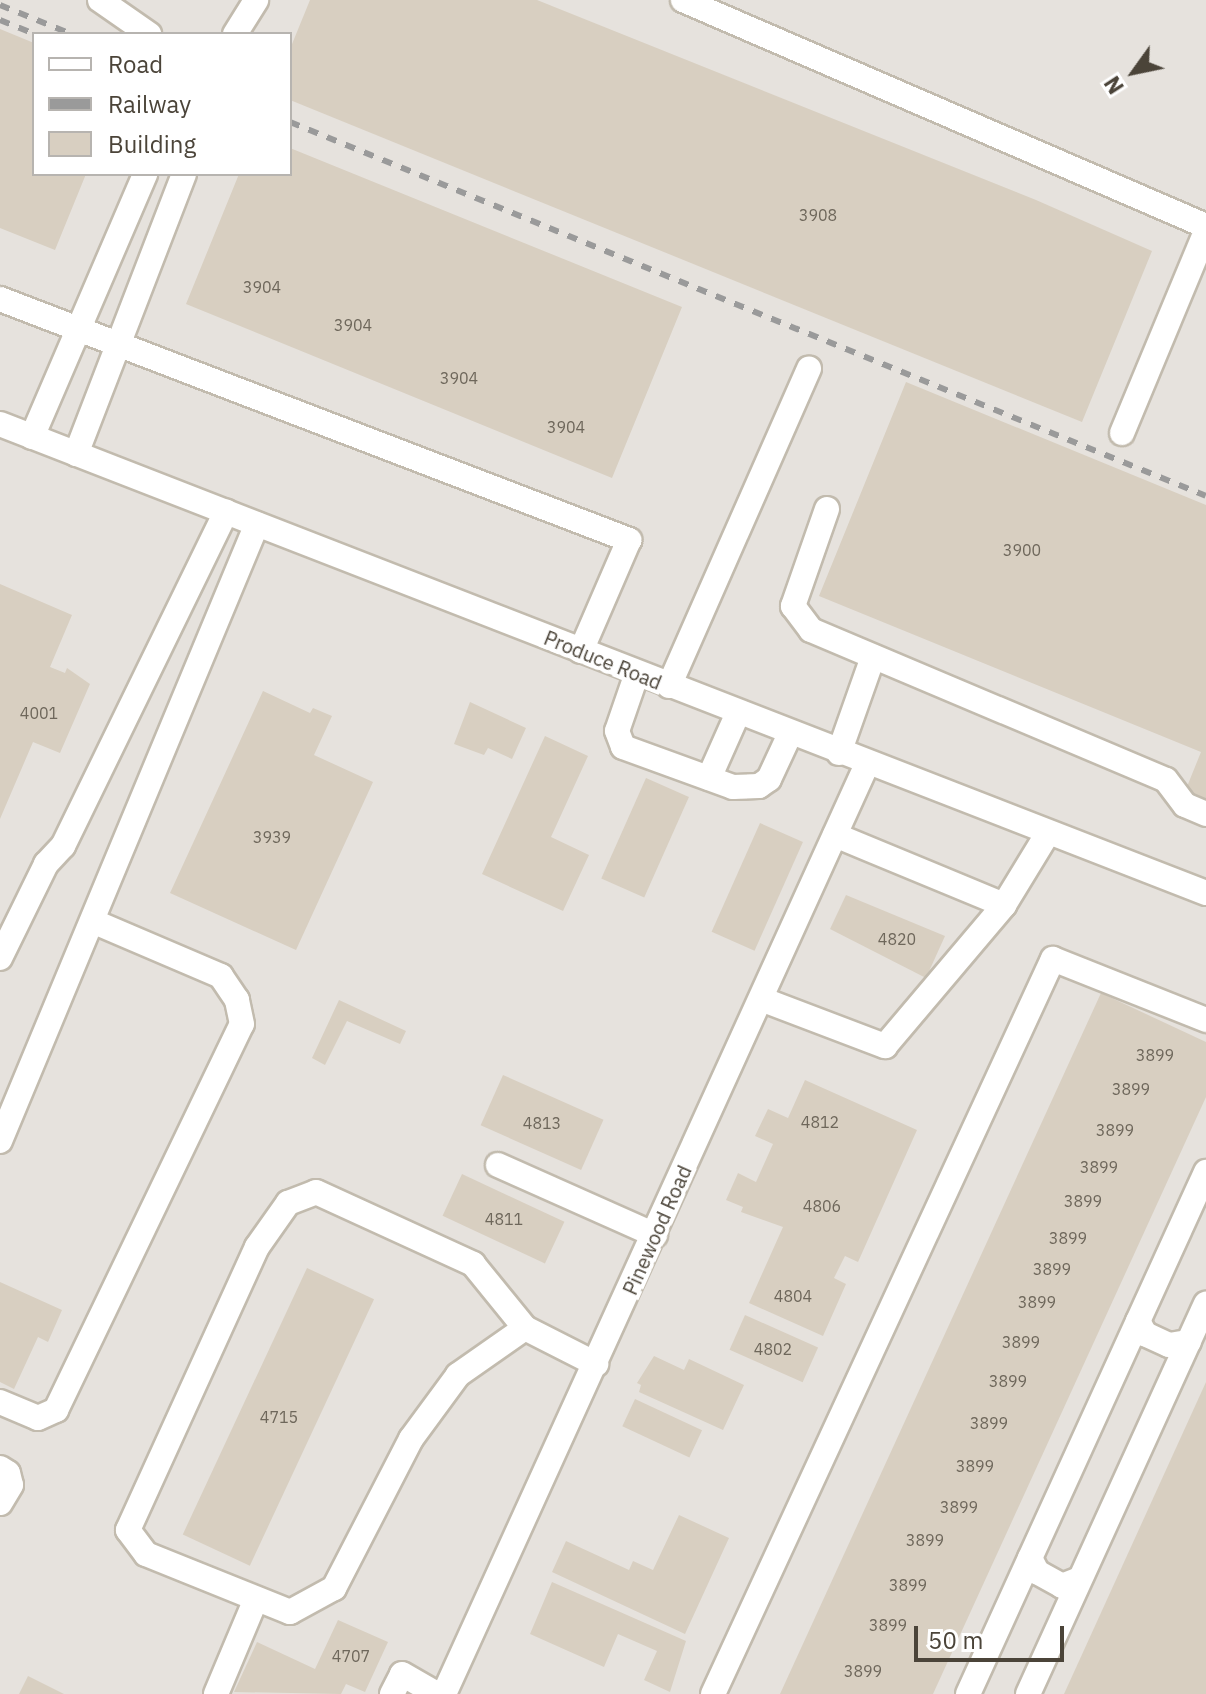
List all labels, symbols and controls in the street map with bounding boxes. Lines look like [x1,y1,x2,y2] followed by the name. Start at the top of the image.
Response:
[32,32,292,176] legend
[1094,32,1174,112] north arrow
[108,48,163,80] text: Road
[1097,71,1130,100] text: N
[108,88,191,120] text: Railway
[108,128,196,160] text: Building
[799,205,837,225] house number: 3908
[243,277,281,297] house number: 3904
[334,315,372,335] house number: 3904
[440,368,478,388] house number: 3904
[547,417,585,437] house number: 3904
[1003,540,1041,560] house number: 3900
[541,625,665,695] street label: Produce Road
[20,703,58,723] house number: 4001
[253,827,291,847] house number: 3939
[878,929,916,949] house number: 4820
[1136,1045,1174,1065] house number: 3899
[1112,1079,1150,1099] house number: 3899
[801,1112,839,1132] house number: 4812
[523,1113,561,1133] house number: 4813
[1096,1120,1134,1140] house number: 3899
[1080,1157,1118,1177] house number: 3899
[618,1161,696,1299] street label: Pinewood Road
[1064,1191,1102,1211] house number: 3899
[803,1196,841,1216] house number: 4806
[485,1209,523,1229] house number: 4811
[1049,1228,1087,1248] house number: 3899
[1033,1259,1071,1279] house number: 3899
[774,1286,812,1306] house number: 4804
[1018,1292,1056,1312] house number: 3899
[1002,1332,1040,1352] house number: 3899
[754,1339,792,1359] house number: 4802
[989,1371,1027,1391] house number: 3899
[260,1407,298,1427] house number: 4715
[970,1413,1008,1433] house number: 3899
[956,1456,994,1476] house number: 3899
[940,1497,978,1517] house number: 3899
[906,1530,944,1550] house number: 3899
[889,1575,927,1595] house number: 3899
[918,1610,1068,1660] scale bar
[869,1615,907,1635] house number: 3899
[928,1624,983,1656] text: 50 m
[332,1646,370,1666] house number: 4707
[844,1661,882,1681] house number: 3899

